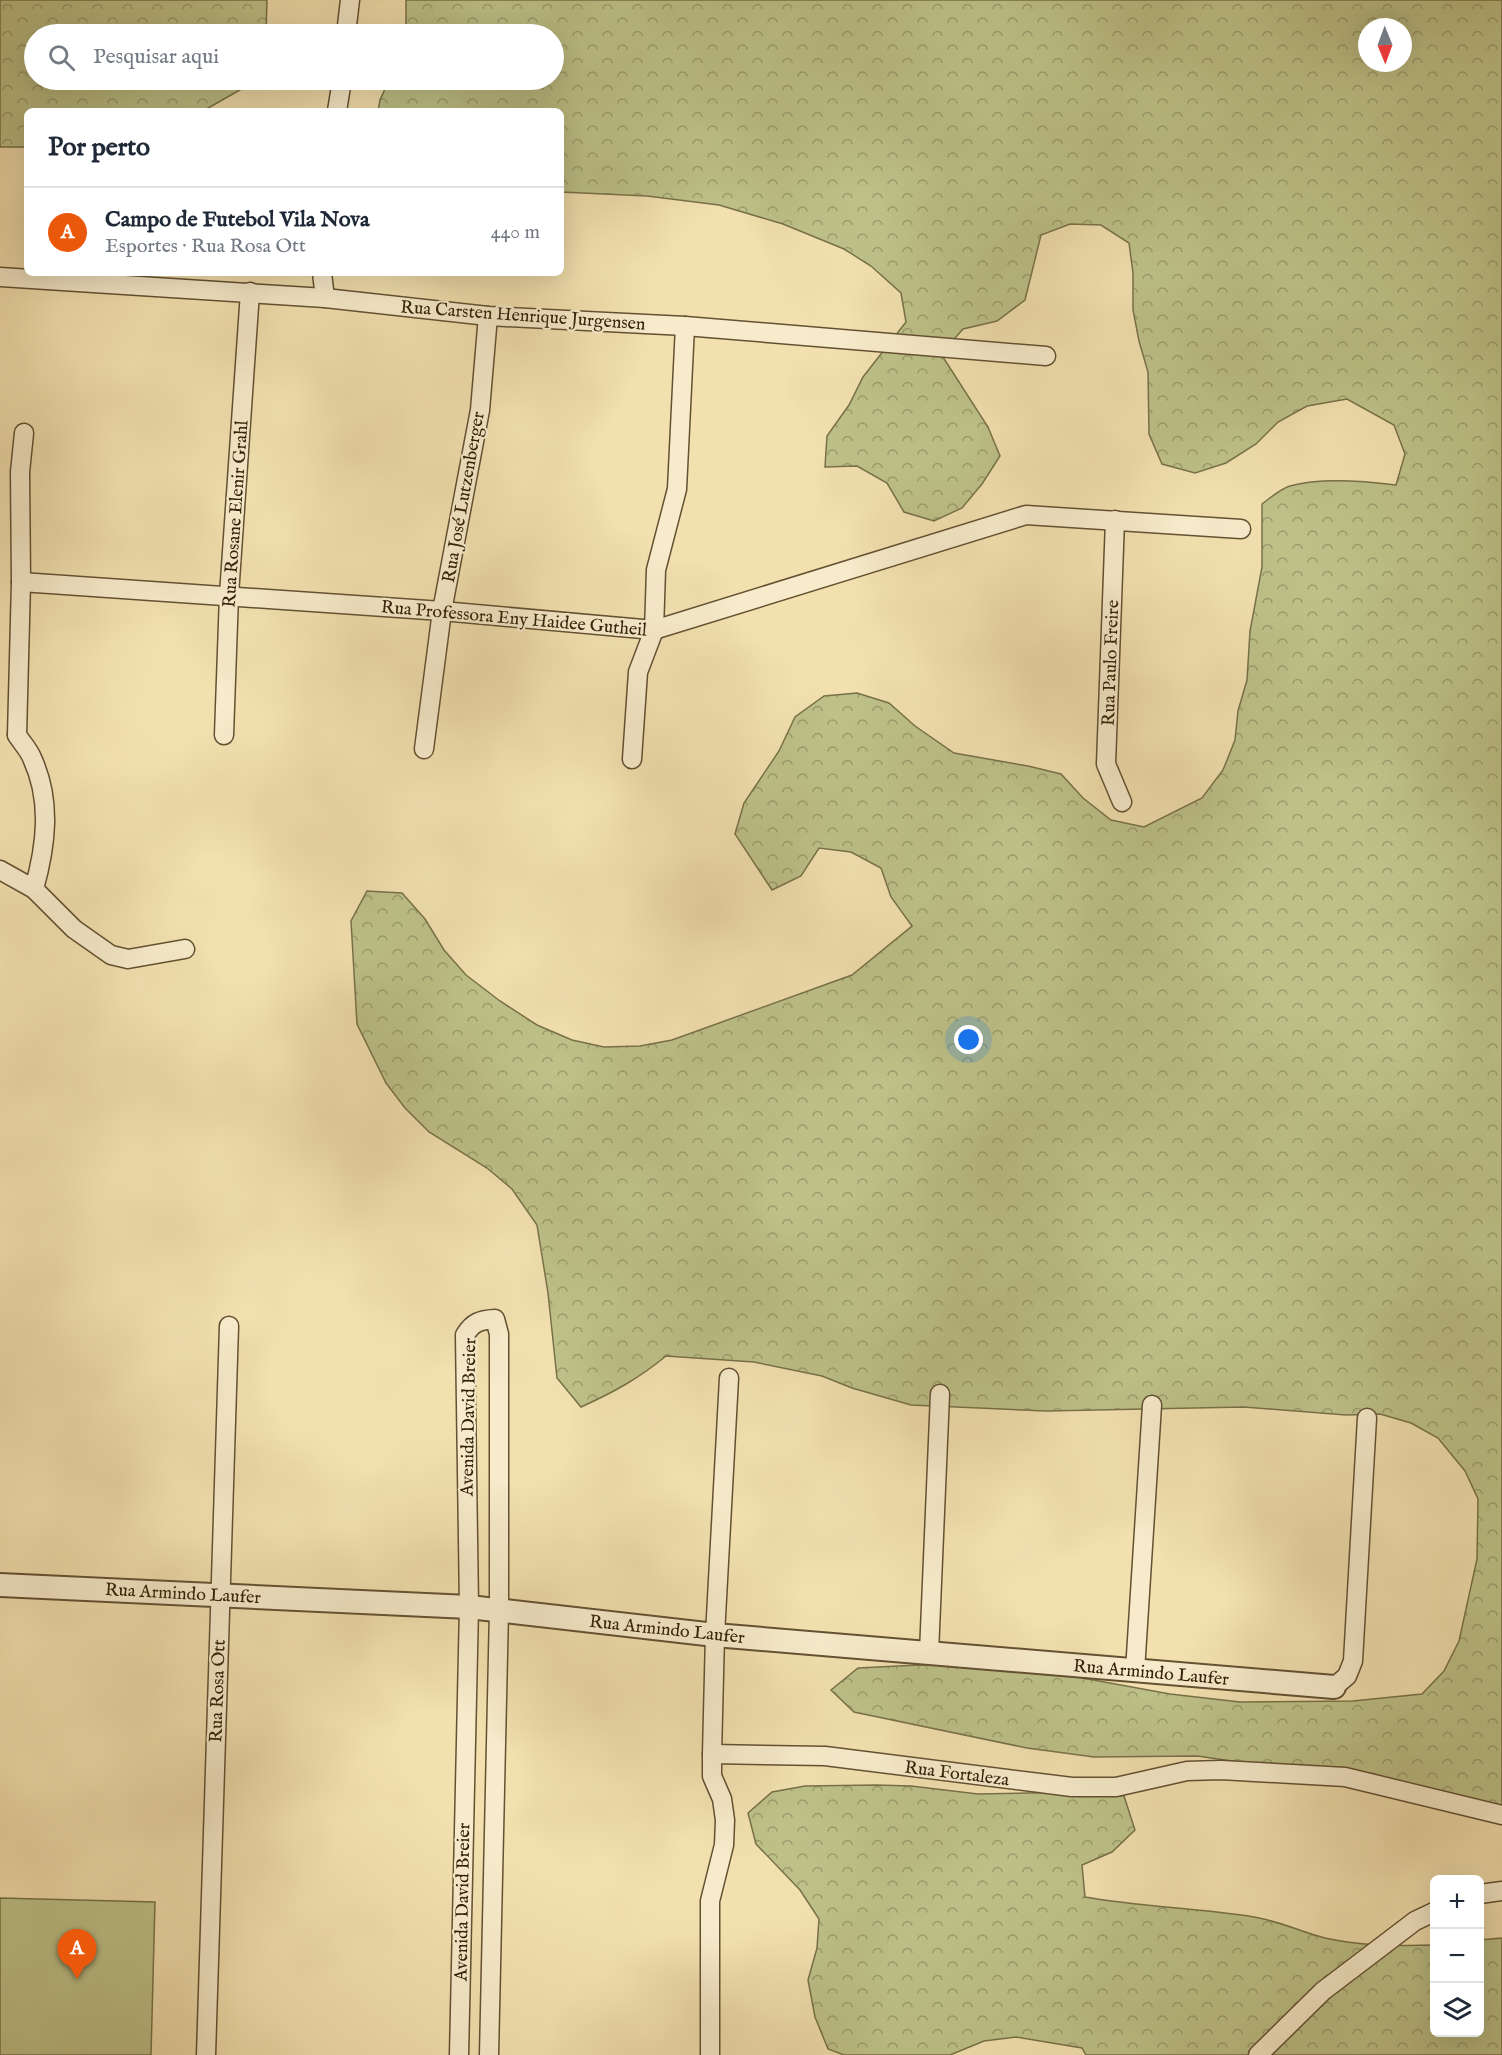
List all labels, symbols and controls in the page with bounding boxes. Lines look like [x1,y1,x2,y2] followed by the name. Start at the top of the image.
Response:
[1358,18,1412,72] north arrow
[24,24,564,90] search box
[45,41,78,74] icon: search
[93,43,219,71] text: Pesquisar aqui
[48,131,150,164] text: Por perto
[105,206,370,234] text: Campo de Futebol Vila Nova
[61,220,74,245] text: A
[491,220,540,245] text: 440 m
[105,234,306,259] text: Esportes · Rua Rosa Ott
[400,296,647,337] street label: Rua Carsten Henrique Jurgensen
[438,410,491,585] street label: Rua José Lutzenberger
[218,420,255,608] street label: Rua Rosane Elenir Grahl
[380,596,648,643] street label: Rua Professora Eny Haidee Gutheil
[1098,600,1125,727] street label: Rua Paulo Freire
[954,1025,983,1054] your location
[457,1337,482,1497] street label: Avenida David Breier
[104,1579,262,1610] street label: Rua Armindo Laufer
[588,1611,746,1650] street label: Rua Armindo Laufer
[205,1639,232,1743] street label: Rua Rosa Ott
[1072,1655,1230,1692] street label: Rua Armindo Laufer
[903,1757,1011,1792] street label: Rua Fortaleza
[451,1822,476,1982] street label: Avenida David Breier
[1430,1875,1484,2037] map controls
[1430,1875,1484,1929] button: +
[1430,1929,1484,1983] button: −
[58,1930,97,1979] pin: A
[1430,1983,1484,2037] button: layers

